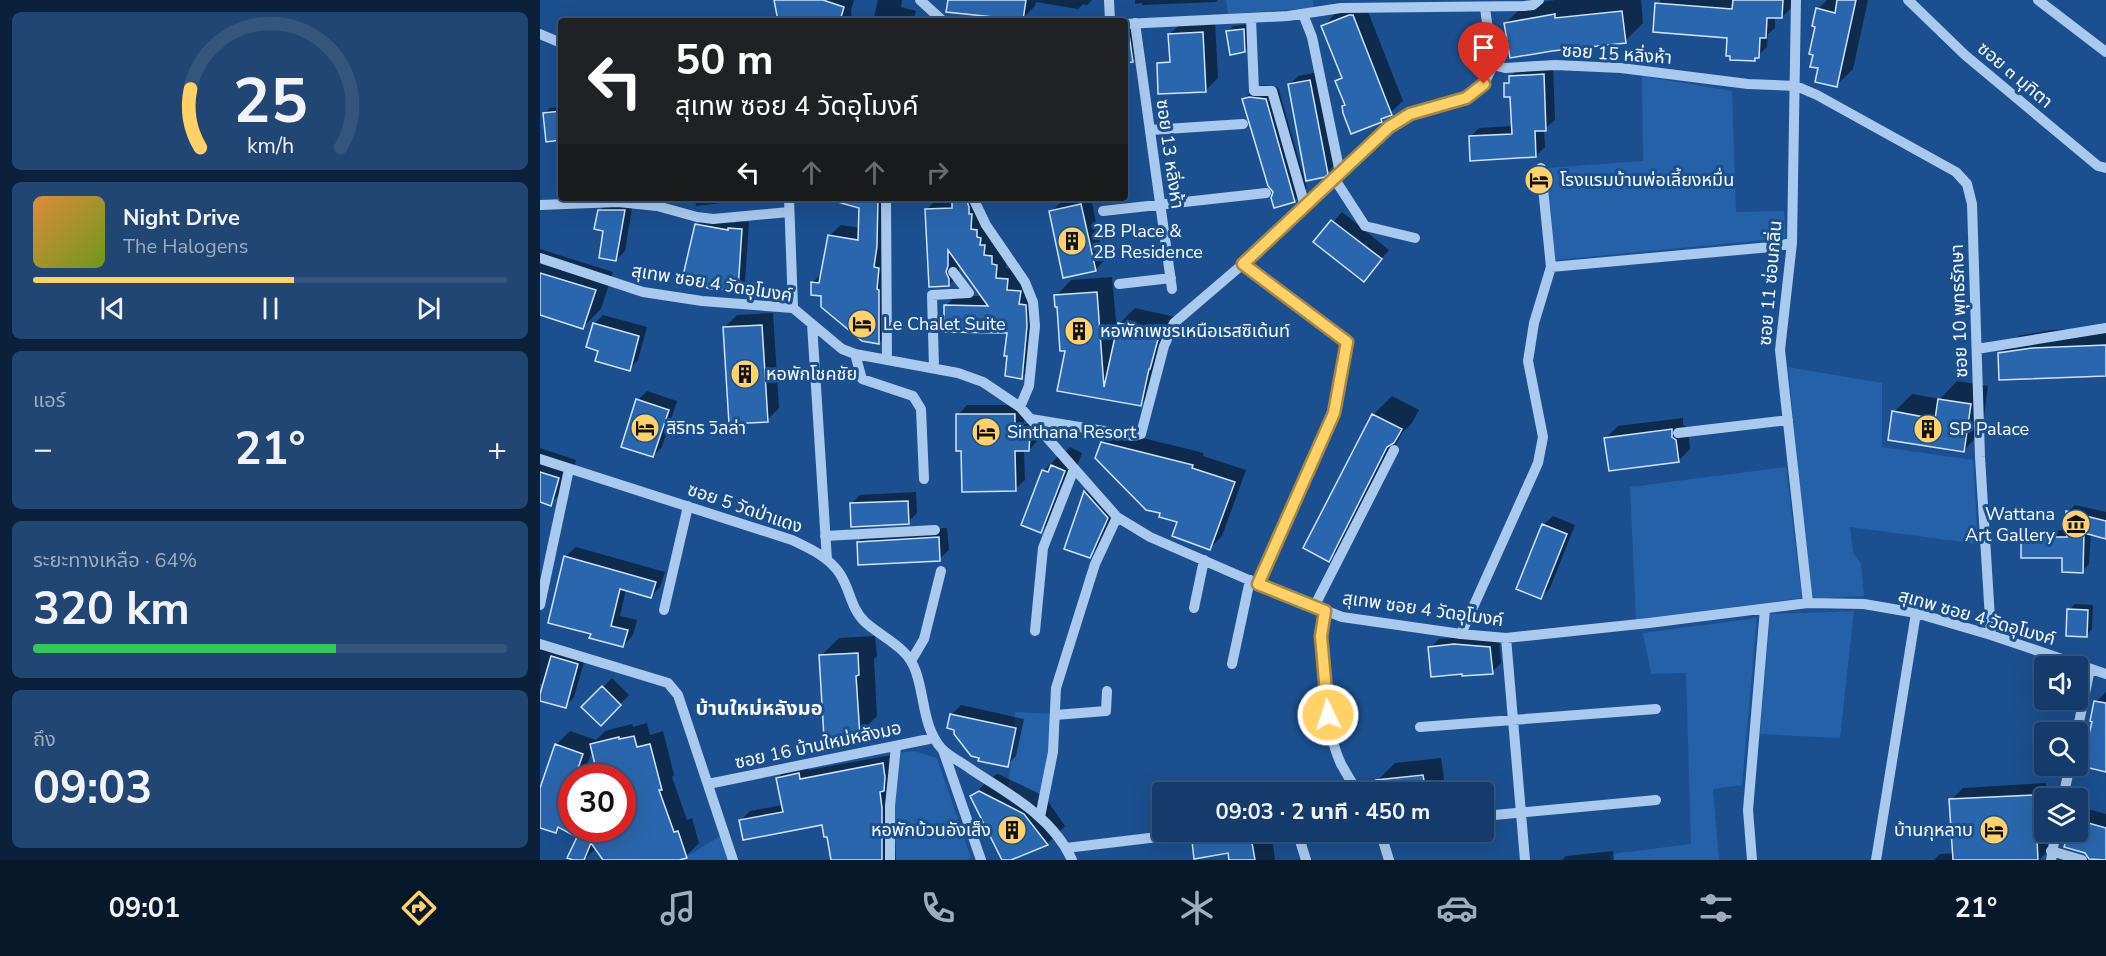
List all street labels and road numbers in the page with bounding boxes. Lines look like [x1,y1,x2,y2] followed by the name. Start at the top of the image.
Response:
[1972,37,2058,113] street label: ซอย ๓ มุทิตา
[1561,38,1673,70] street label: ซอย 15 หลิ่งห้า
[1150,98,1190,210] street label: ซอย 13 หลิ่งห้า
[1753,220,1787,346] street label: ซอย 11 ซ่อนกลิ่น
[1945,244,1973,378] street label: ซอย 10 พุทธรักษา
[630,258,794,308] street label: สุเทพ ซอย 4 วัดอุโมงค์
[684,477,806,539] street label: ซอย 5 วัดป่าแดง
[1896,583,2058,651] street label: สุเทพ ซอย 4 วัดอุโมงค์
[1341,586,1505,632] street label: สุเทพ ซอย 4 วัดอุโมงค์
[732,716,904,774] street label: ซอย 16 บ้านใหม่หลังมอ

